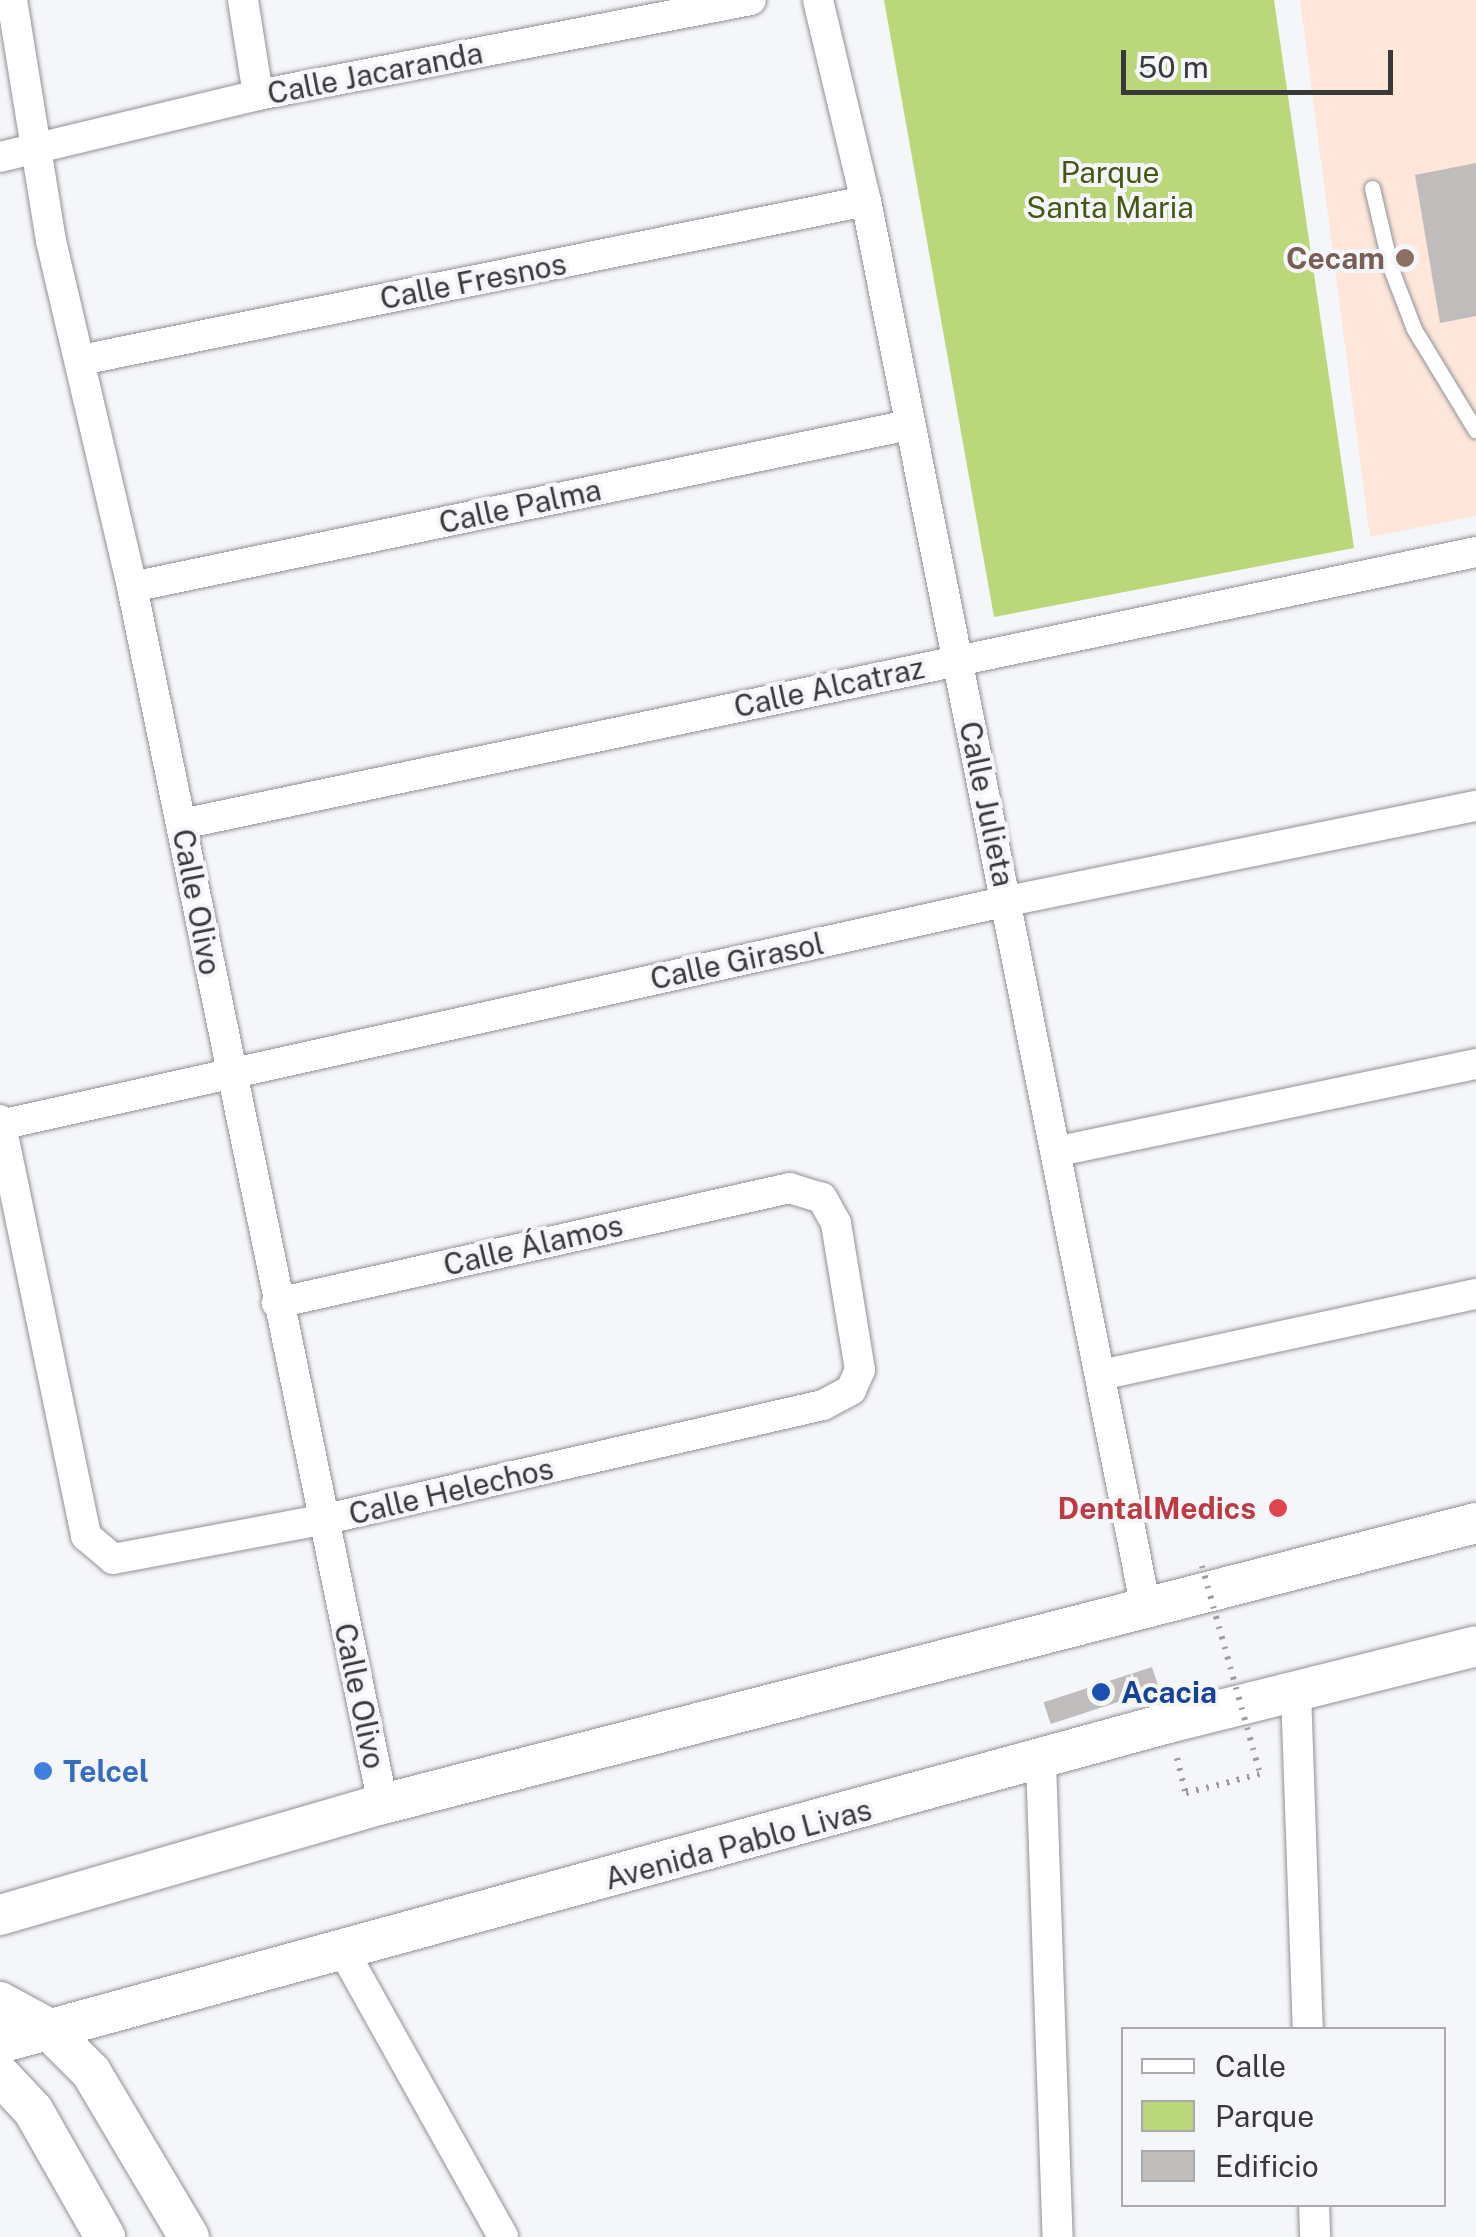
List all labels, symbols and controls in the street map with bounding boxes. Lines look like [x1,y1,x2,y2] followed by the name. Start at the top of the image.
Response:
[1126,30,1398,92] scale bar
[264,34,486,112] street label: Calle Jacaranda
[1138,49,1209,85] text: 50 m
[1026,154,1194,224] park label: Parque Santa Maria
[1286,240,1385,276] place label: Cecam
[377,245,569,317] street label: Calle Fresnos
[1394,247,1416,269] marker: Cecam
[435,471,605,541] street label: Calle Palma
[730,649,928,725] street label: Calle Alcatraz
[952,718,1022,890] street label: Calle Julieta
[165,826,229,978] street label: Calle Olivo
[647,925,827,997] street label: Calle Girasol
[440,1207,626,1283] street label: Calle Álamos
[345,1450,557,1532] street label: Calle Helechos
[1058,1490,1256,1526] place label: DentalMedics
[1265,1495,1291,1521] marker: DentalMedics
[327,1620,393,1772] street label: Calle Olivo
[1121,1674,1217,1710] place label: Acacia
[1090,1681,1112,1703] marker: Acacia
[63,1753,149,1789] place label: Telcel
[32,1760,54,1782] marker: Telcel
[601,1791,875,1897] street label: Avenida Pablo Livas
[1121,2027,1446,2207] legend
[1215,2048,1286,2084] text: Calle
[1215,2098,1314,2134] text: Parque
[1215,2148,1319,2184] text: Edificio

